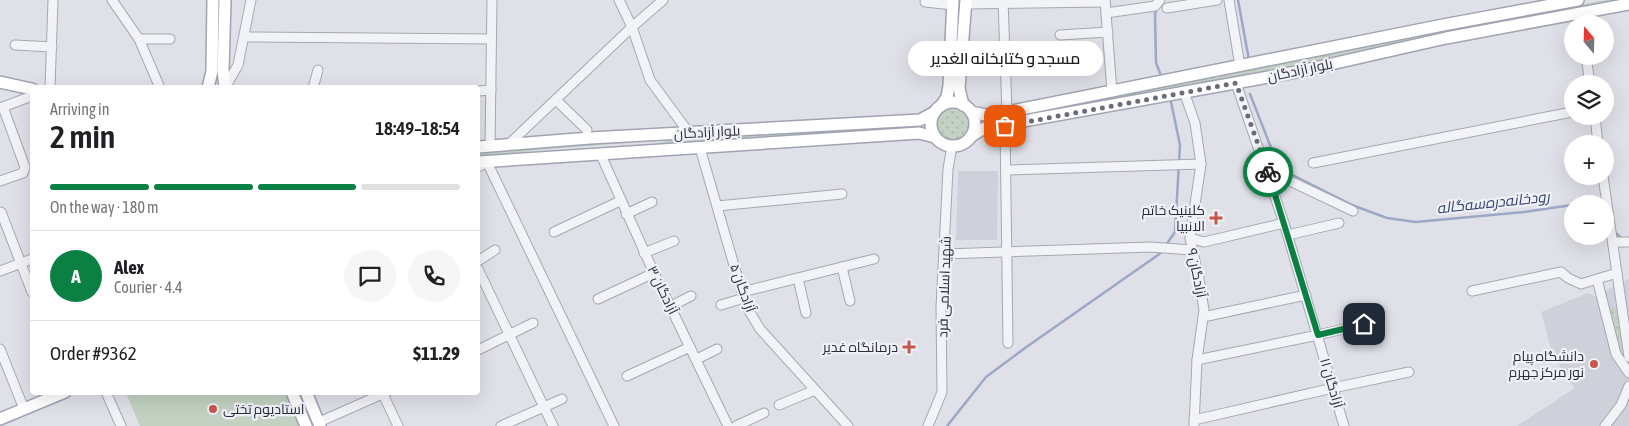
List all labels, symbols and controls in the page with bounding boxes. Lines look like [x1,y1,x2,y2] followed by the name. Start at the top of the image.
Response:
[1564,15,1614,65] north arrow
[1564,15,1614,245] map controls
[908,41,1102,76] callout: مسجد و کتابخانه الغدیر
[931,49,1080,67] text: مسجد و کتابخانه الغدیر
[1266,55,1334,85] street label: بلوار آزادگان
[1564,75,1614,125] button: layers
[50,100,110,118] text: Arriving in
[984,105,1026,147] pin
[991,112,1019,140] icon: bag
[375,117,460,139] text: 18:49–18:54
[50,118,115,155] text: 2 min
[673,122,741,142] street label: بلوار آزادگان
[1564,135,1614,185] button: +
[1243,147,1293,197] courier
[1254,158,1282,186] icon: bike
[1436,188,1551,217] water label: رودخانه‌دره‌سه‌گاله
[1564,195,1614,245] button: −
[50,198,159,216] text: On the way · 180 m
[1141,202,1205,234] place label: کلینیک خاتم الانبیا
[1209,211,1223,225] marker: کلینیک خاتم الانبیا
[934,236,954,338] street label: شهید اسلامی فرد
[1184,247,1210,299] street label: آزادگان ۹
[344,250,396,302] button: chat
[408,250,460,302] button: phone
[114,256,144,278] text: Alex
[727,262,759,315] street label: آزادگان ۵
[644,263,682,317] street label: آزادگان ۳
[71,265,81,287] text: A
[114,278,183,296] text: Courier · 4.4
[1343,303,1385,345] pin
[1350,310,1378,338] icon: home
[822,339,898,355] place label: درمانگاه غدیر
[902,340,916,354] marker: درمانگاه غدیر
[50,342,137,364] text: Order #9362
[413,342,460,364] text: $11.29
[1509,348,1584,382] place label: دانشگاه پیام نور مرکز جهرم
[1317,356,1347,410] street label: آزادگان ۱۱
[1588,358,1600,370] marker: دانشگاه پیام نور مرکز جهرم
[223,401,305,419] place label: استادیوم تختی
[207,403,219,415] marker: استادیوم تختی

